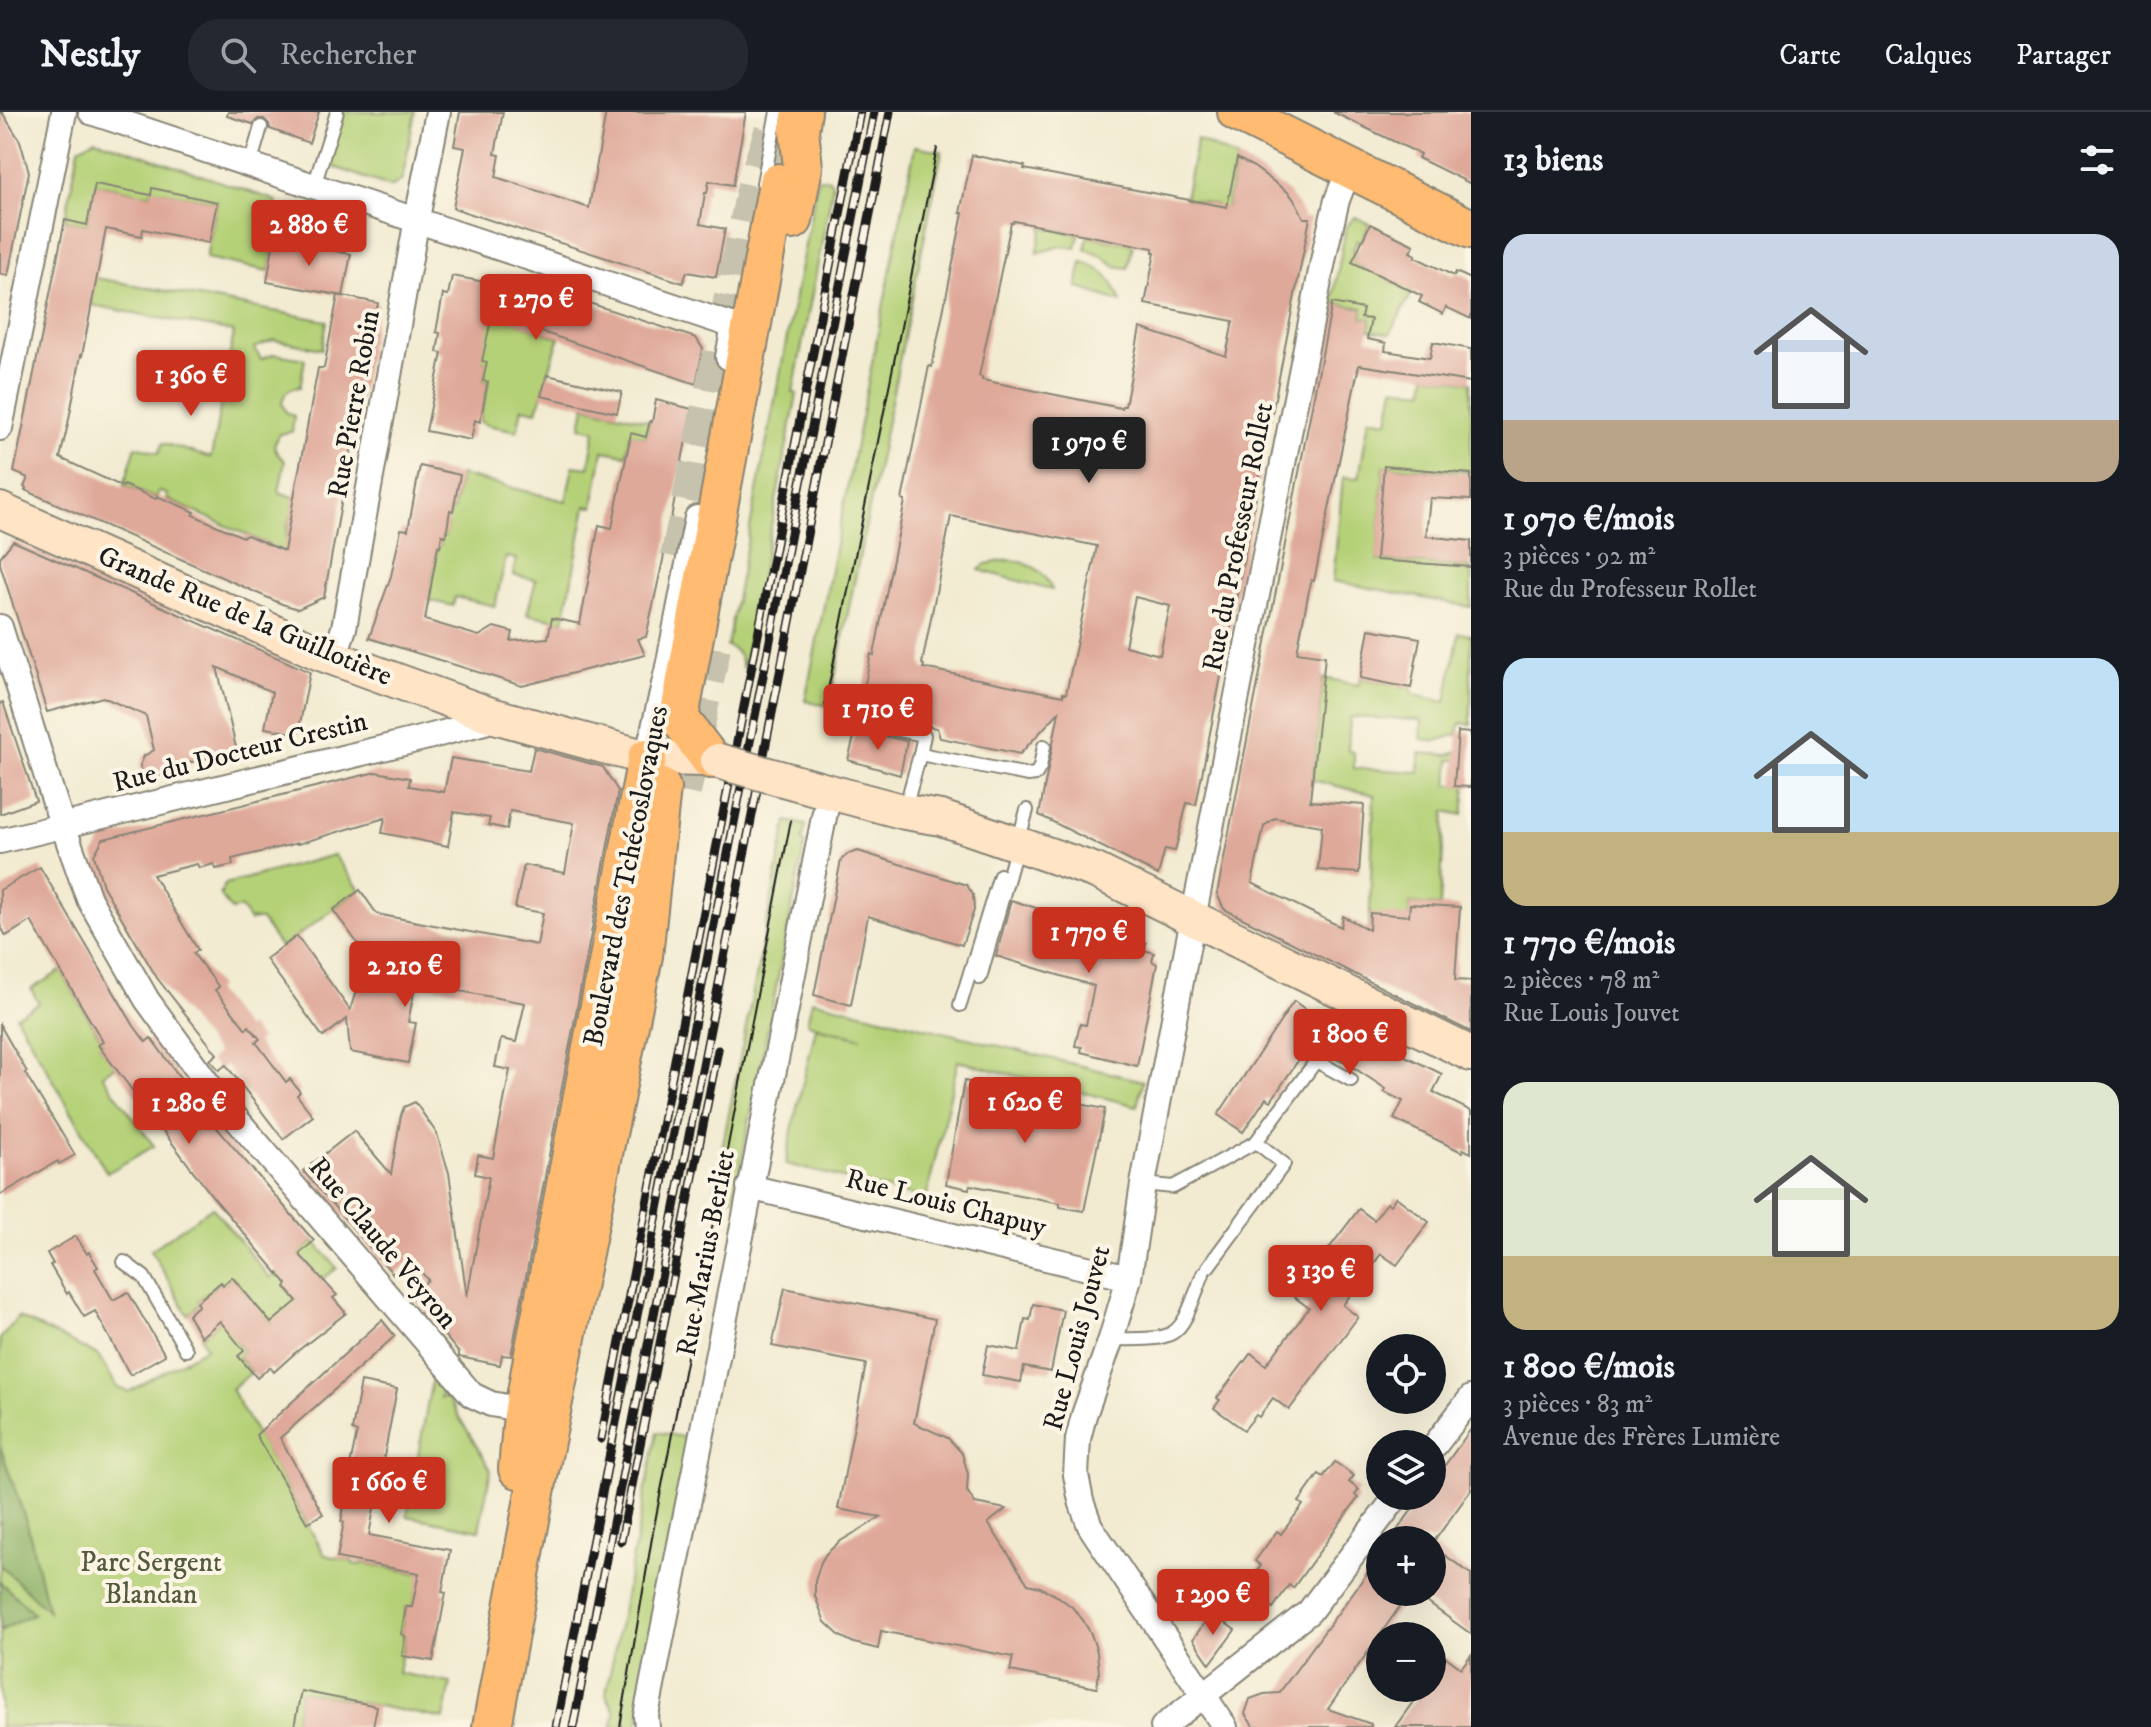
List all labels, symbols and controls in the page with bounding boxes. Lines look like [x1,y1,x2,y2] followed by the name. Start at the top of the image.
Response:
[188,19,748,91] search box
[40,31,140,79] text: Nestly
[216,33,260,77] icon: search
[280,37,416,74] text: Rechercher
[1779,38,1841,73] text: Carte
[1885,38,1972,73] text: Calques
[2016,38,2111,73] text: Partager
[2075,138,2119,182] icon: filters
[1503,139,1603,181] text: 13 biens
[235,200,383,268] pin: 2 880 €
[269,209,349,242] text: 2 880 €
[462,274,610,342] pin: 1 270 €
[498,283,574,316] text: 1 270 €
[1739,286,1883,430] icon: home
[320,307,388,501] street label: Rue Pierre Robin
[117,350,265,418] pin: 1 360 €
[154,359,228,392] text: 1 360 €
[1195,399,1281,675] street label: Rue du Professeur Rollet
[1015,417,1163,485] pin: 1 970 €
[1051,426,1127,459] text: 1 970 €
[1503,498,1675,540] text: 1 970 €/mois
[93,538,397,694] street label: Grande Rue de la Guillotière
[1503,540,1655,573] text: 3 pièces · 92 m²
[1503,573,1757,606] text: Rue du Professeur Rollet
[804,684,952,752] pin: 1 710 €
[841,693,915,726] text: 1 710 €
[109,703,371,801] street label: Rue du Docteur Crestin
[576,703,676,1049] street label: Boulevard des Tchécoslovaques
[1739,710,1883,854] icon: home
[1015,907,1163,975] pin: 1 770 €
[1050,916,1128,949] text: 1 770 €
[1503,922,1675,964] text: 1 770 €/mois
[331,941,479,1009] pin: 2 210 €
[367,950,443,983] text: 2 210 €
[1503,964,1659,997] text: 2 pièces · 78 m²
[1503,997,1680,1030] text: Rue Louis Jouvet
[1276,1009,1424,1077] pin: 1 800 €
[1312,1018,1388,1051] text: 1 800 €
[951,1077,1099,1145] pin: 1 620 €
[115,1078,263,1146] pin: 1 280 €
[987,1086,1063,1119] text: 1 620 €
[151,1087,227,1120] text: 1 280 €
[1739,1134,1883,1278] icon: home
[669,1147,743,1359] street label: Rue Marius Berliet
[301,1150,465,1336] street label: Rue Claude Veyron
[842,1161,1051,1245] street label: Rue Louis Chapuy
[1035,1242,1119,1434] street label: Rue Louis Jouvet
[1247,1245,1395,1313] pin: 3 130 €
[1286,1254,1356,1287] text: 3 130 €
[1366,1334,1446,1702] map controls
[1366,1334,1446,1414] button: locate
[1503,1346,1675,1388] text: 1 800 €/mois
[1503,1388,1652,1421] text: 3 pièces · 83 m²
[1503,1421,1780,1454] text: Avenue des Frères Lumière
[1366,1430,1446,1510] button: layers
[315,1457,463,1525] pin: 1 660 €
[351,1466,427,1499] text: 1 660 €
[1366,1526,1446,1606] button: +
[80,1545,222,1612] park label: Parc Sergent Blandan
[1139,1569,1287,1637] pin: 1 290 €
[1175,1578,1251,1611] text: 1 290 €
[1366,1622,1446,1702] button: −

